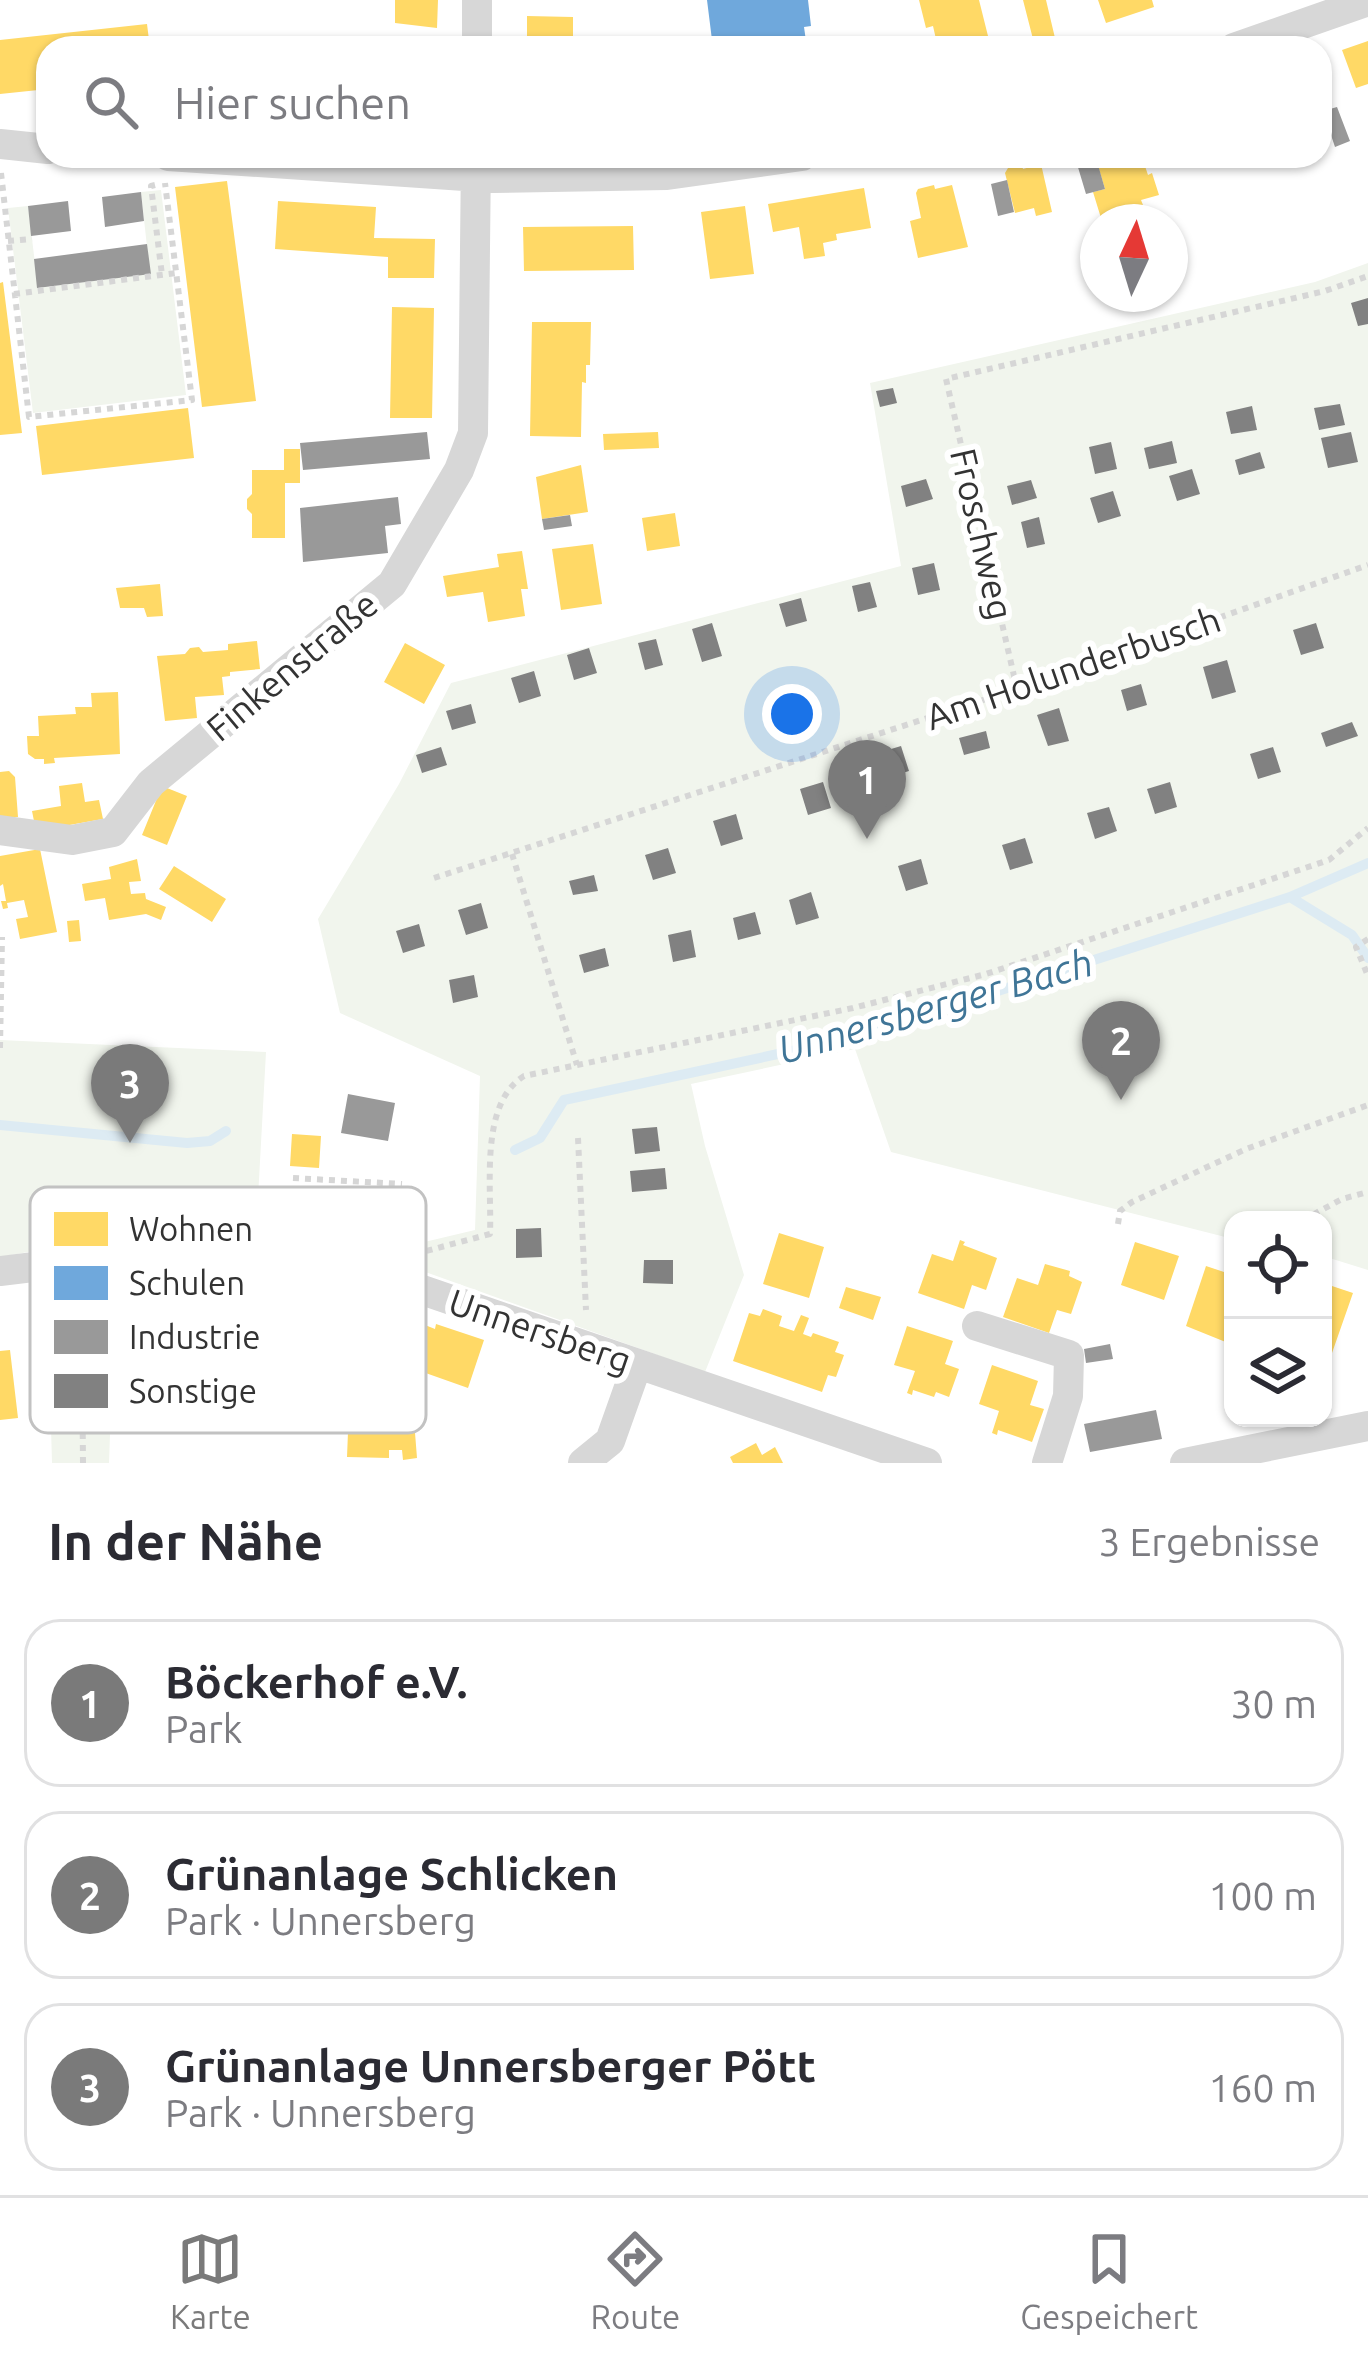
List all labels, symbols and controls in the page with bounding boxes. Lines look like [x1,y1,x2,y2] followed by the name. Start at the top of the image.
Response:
[36,36,1332,168] search box
[78,69,144,135] icon: search
[174,77,411,128] text: Hier suchen
[1080,204,1188,312] north arrow
[943,444,1022,623] street label: Froschweg
[198,583,385,749] street label: Finkenstraße
[920,598,1225,737] street label: Am Holunderbusch
[762,684,822,744] your location
[828,740,906,839] pin: 1
[772,940,1097,1071] water label: Unnersberger Bach
[1082,1001,1160,1100] pin: 2
[91,1044,169,1143] pin: 3
[30,1187,426,1433] legend
[129,1210,253,1247] text: Wohnen
[1224,1211,1332,1427] map controls
[1224,1211,1332,1319] button: locate
[129,1264,245,1301] text: Schulen
[444,1280,637,1381] street label: Unnersberg
[129,1318,260,1355] text: Industrie
[1224,1319,1332,1427] button: layers
[129,1372,257,1409] text: Sonstige
[48,1512,323,1570] text: In der Nähe
[1099,1520,1320,1563] text: 3 Ergebnisse
[165,1656,468,1707] text: Böckerhof e.V.
[79,1682,101,1725] text: 1
[1230,1682,1317,1725] text: 30 m
[165,1707,243,1750] text: Park
[165,1848,618,1899] text: Grünanlage Schlicken
[79,1874,101,1917] text: 2
[1208,1874,1317,1917] text: 100 m
[165,1899,476,1942] text: Park · Unnersberg
[165,2040,816,2091] text: Grünanlage Unnersberger Pött
[79,2066,101,2109] text: 3
[1208,2066,1317,2109] text: 160 m
[165,2091,476,2134] text: Park · Unnersberg
[170,2226,251,2335] tab: Karte
[591,2226,680,2335] tab: Route
[1020,2226,1198,2335] tab: Gespeichert

